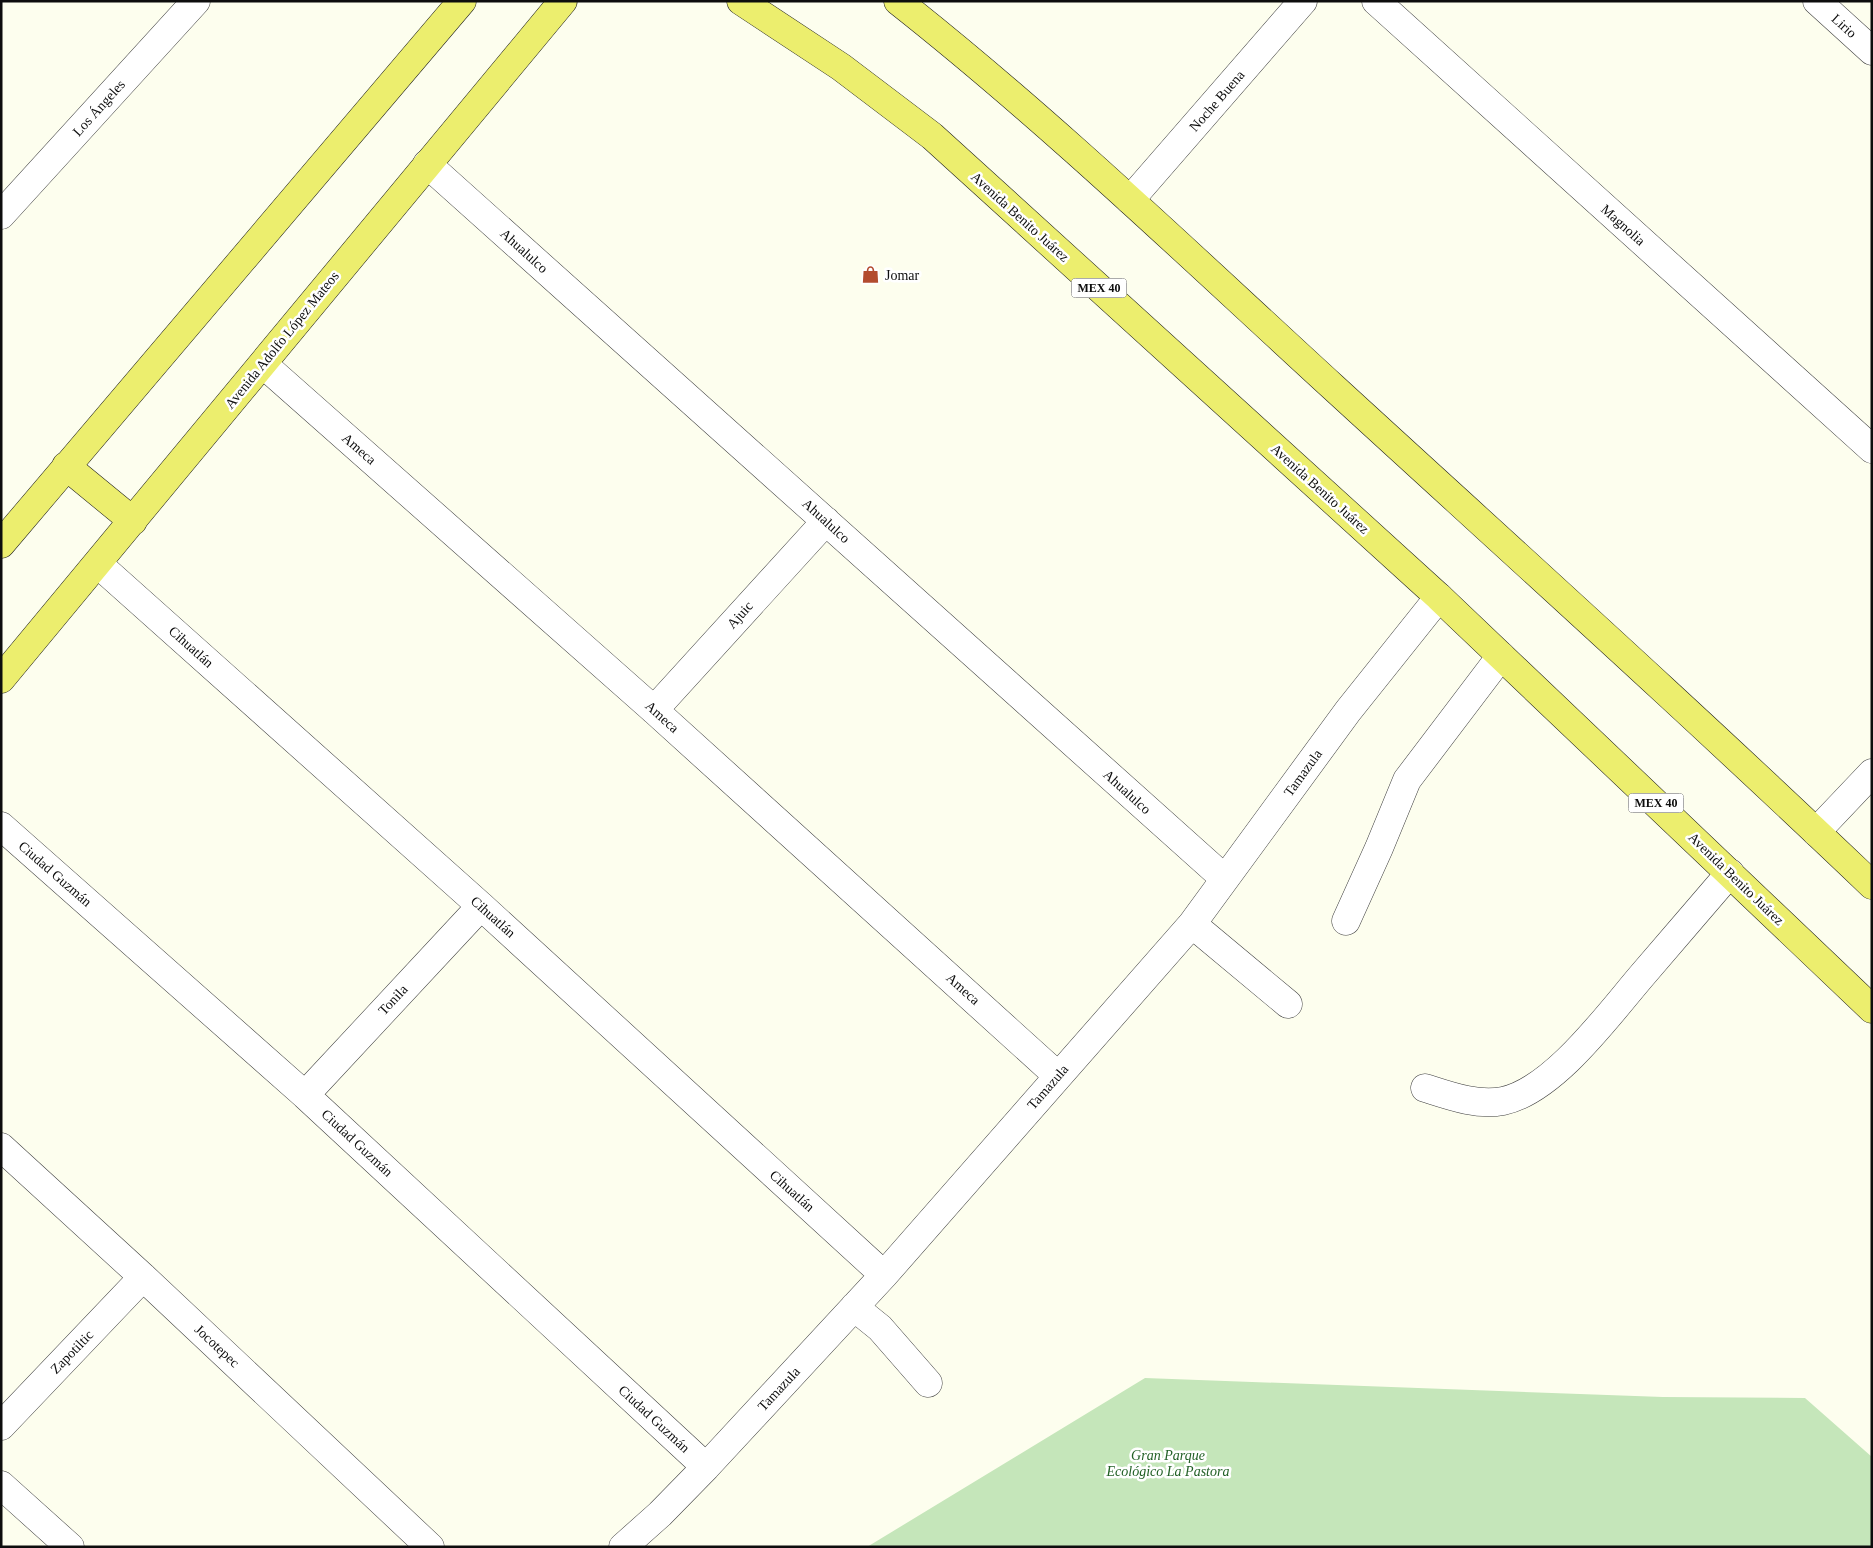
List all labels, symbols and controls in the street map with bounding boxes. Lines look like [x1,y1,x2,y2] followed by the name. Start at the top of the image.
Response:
[1829,11,1859,41] street label: Lirio
[1186,67,1248,135] street label: Noche Buena
[69,76,128,139] street label: Los Ángeles
[968,169,1072,265] street label: Avenida Benito Juárez
[1598,201,1649,249] street label: Magnolia
[497,226,551,276] street label: Ahualulco
[861,265,881,285] shop icon: Jomar
[222,268,342,412] street label: Avenida Adolfo López Mateos
[885,268,920,283] place label: Jomar
[1072,278,1126,298] road number: MEX 40
[339,430,379,468] street label: Ameca
[1268,441,1372,537] street label: Avenida Benito Juárez
[799,496,853,546] street label: Ahualulco
[724,598,756,632] street label: Ajuic
[166,623,216,671] street label: Cihuatlán
[642,698,682,736] street label: Ameca
[1281,746,1325,799] street label: Tamazula
[1100,767,1154,817] street label: Ahualulco
[1628,794,1684,812] road number: MEX 40
[1685,830,1787,928] street label: Avenida Benito Juárez
[16,838,94,910] street label: Ciudad Guzmán
[468,893,518,941] street label: Cihuatlán
[943,970,983,1008] street label: Ameca
[375,981,411,1018] street label: Tonila
[1025,1061,1072,1112] street label: Tamazula
[318,1106,396,1180] street label: Ciudad Guzmán
[767,1167,817,1215] street label: Cihuatlán
[192,1322,242,1370] street label: Jocotepec
[48,1327,96,1377] street label: Zapotiltic
[755,1363,804,1414] street label: Tamazula
[615,1382,693,1456] street label: Ciudad Guzmán
[1106,1448,1229,1479] park label: Gran Parque Ecológico La Pastora

